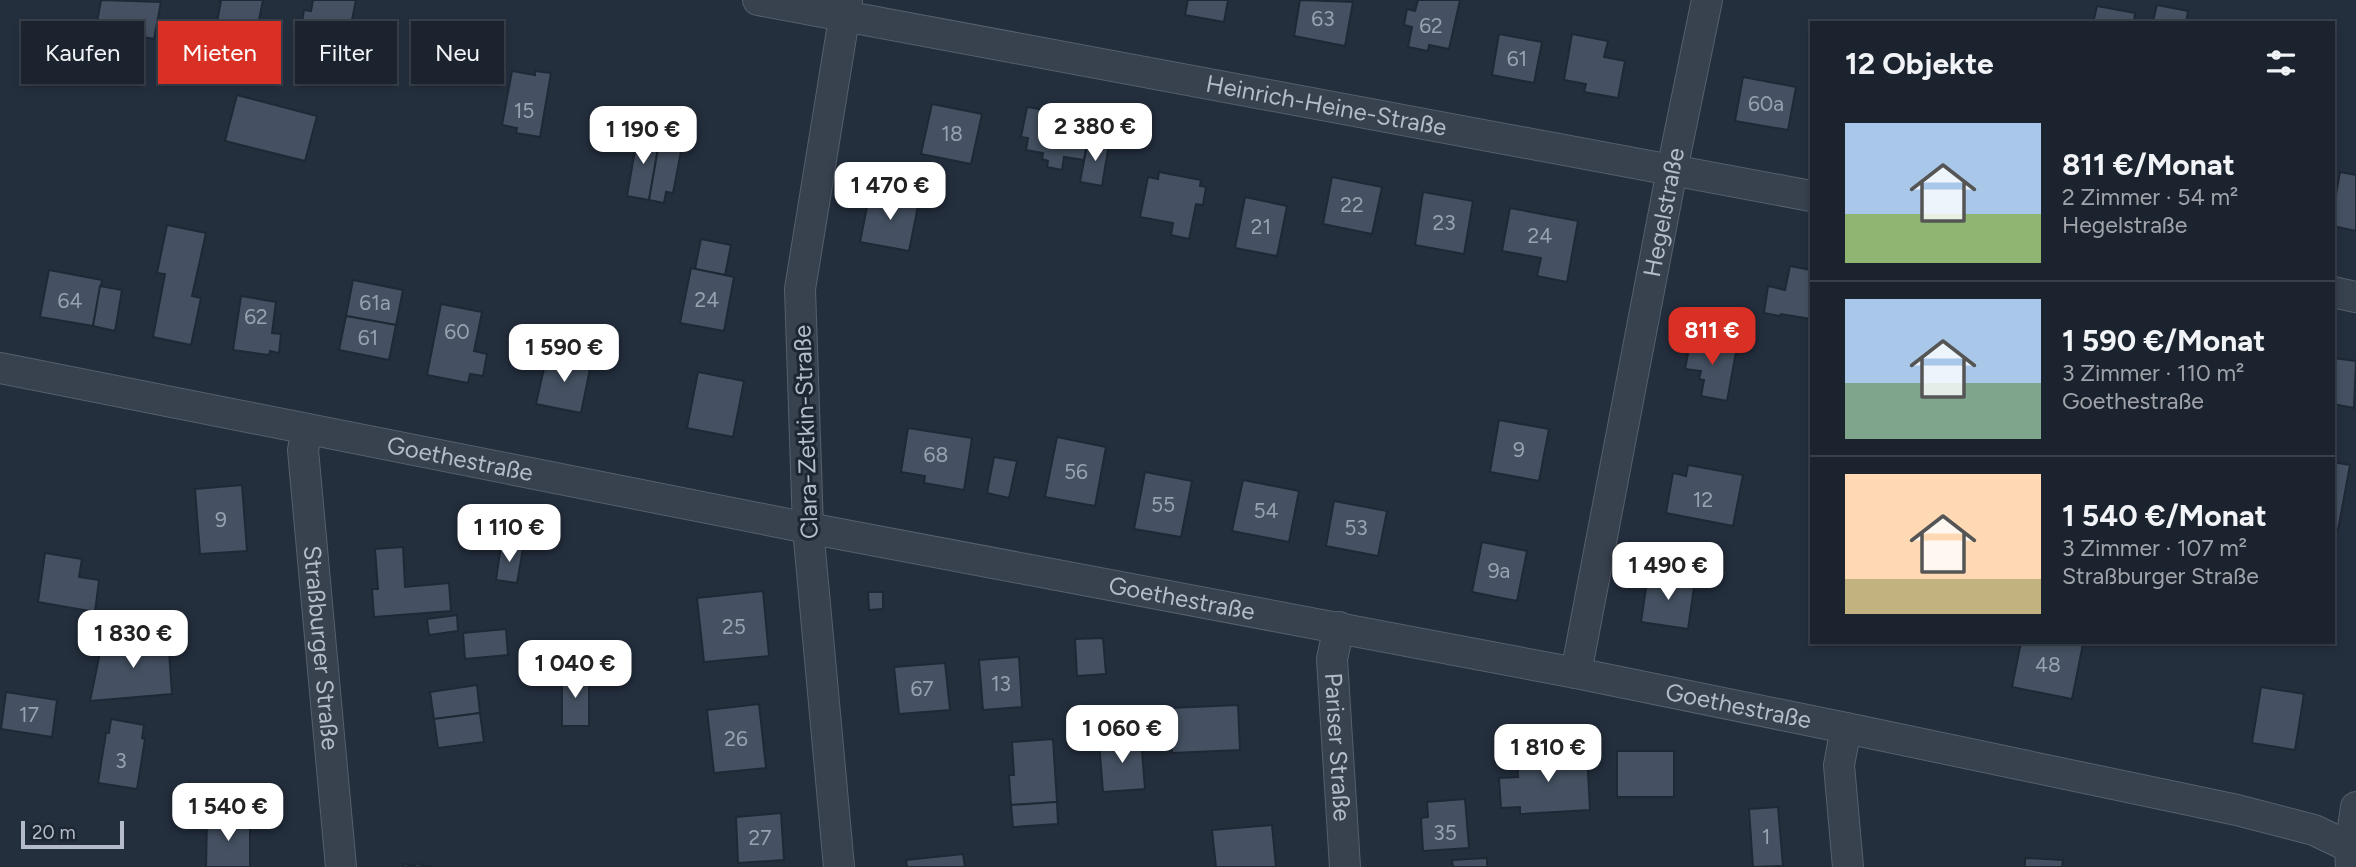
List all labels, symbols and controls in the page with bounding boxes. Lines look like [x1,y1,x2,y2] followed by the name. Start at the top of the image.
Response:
[1311,6,1335,31] house number: 63
[1419,13,1443,38] house number: 62
[21,21,144,84] chip: Kaufen
[158,21,281,84] chip: Mieten
[295,21,397,84] chip: Filter
[411,21,504,84] chip: Neu
[2262,44,2300,82] icon: filters
[1845,45,1994,82] text: 12 Objekte
[1507,46,1527,71] house number: 61
[1204,69,1449,142] street label: Heinrich-Heine-Straße
[1748,91,1784,116] house number: 60a
[514,98,534,123] house number: 15
[1030,104,1160,163] pin: 2 380 €
[578,106,708,166] pin: 1 190 €
[1054,112,1136,140] text: 2 380 €
[606,115,680,143] text: 1 190 €
[941,121,963,146] house number: 18
[1637,145,1690,279] street label: Hegelstraße
[2062,146,2235,183] text: 811 €/Monat
[1901,151,1985,235] icon: home
[825,162,955,222] pin: 1 470 €
[851,171,929,199] text: 1 470 €
[2062,183,2238,211] text: 2 Zimmer · 54 m²
[1340,192,1364,217] house number: 22
[1432,210,1456,235] house number: 23
[2062,211,2187,239] text: Hegelstraße
[1251,214,1271,239] house number: 21
[1528,223,1552,248] house number: 24
[695,287,719,312] house number: 24
[58,288,82,313] house number: 64
[359,290,391,315] house number: 61a
[244,304,268,329] house number: 62
[1663,308,1761,367] pin: 811 €
[1685,316,1739,344] text: 811 €
[444,319,470,344] house number: 60
[2062,322,2265,359] text: 1 590 €/Monat
[499,324,629,384] pin: 1 590 €
[787,324,824,540] street label: Clara-Zetkin-Straße
[358,325,378,350] house number: 61
[1901,327,1985,411] icon: home
[525,333,603,361] text: 1 590 €
[2062,359,2244,387] text: 3 Zimmer · 110 m²
[2062,387,2204,415] text: Goethestraße
[385,430,536,487] street label: Goethestraße
[1513,437,1525,462] house number: 9
[924,442,948,467] house number: 68
[1064,459,1088,484] house number: 56
[1693,487,1713,512] house number: 12
[1151,492,1175,517] house number: 55
[2062,497,2267,534] text: 1 540 €/Monat
[1253,498,1279,523] house number: 54
[1901,502,1985,586] icon: home
[444,504,574,564] pin: 1 110 €
[215,507,227,532] house number: 9
[474,513,544,541] text: 1 110 €
[1344,515,1368,540] house number: 53
[2062,534,2247,562] text: 3 Zimmer · 107 m²
[1603,542,1733,602] pin: 1 490 €
[298,544,345,751] street label: Straßburger Straße
[1628,551,1708,579] text: 1 490 €
[1488,558,1510,583] house number: 9a
[2062,562,2259,590] text: Straßburger Straße
[1106,570,1257,626] street label: Goethestraße
[68,610,198,670] pin: 1 830 €
[722,614,746,639] house number: 25
[94,619,172,647] text: 1 830 €
[510,640,640,700] pin: 1 040 €
[534,649,616,677] text: 1 040 €
[2035,652,2061,677] house number: 48
[991,671,1011,696] house number: 13
[1319,672,1357,822] street label: Pariser Straße
[910,676,934,701] house number: 67
[1663,677,1814,735] street label: Goethestraße
[19,702,39,727] house number: 17
[1057,706,1187,765] pin: 1 060 €
[1082,714,1162,742] text: 1 060 €
[1483,724,1613,784] pin: 1 810 €
[724,726,748,751] house number: 26
[1510,733,1586,761] text: 1 810 €
[115,748,127,773] house number: 3
[163,784,293,843] pin: 1 540 €
[188,792,268,820] text: 1 540 €
[21,818,124,850] scale bar
[1433,820,1457,845] house number: 35
[32,821,76,844] text: 20 m
[1762,824,1770,849] house number: 1
[748,825,772,850] house number: 27

